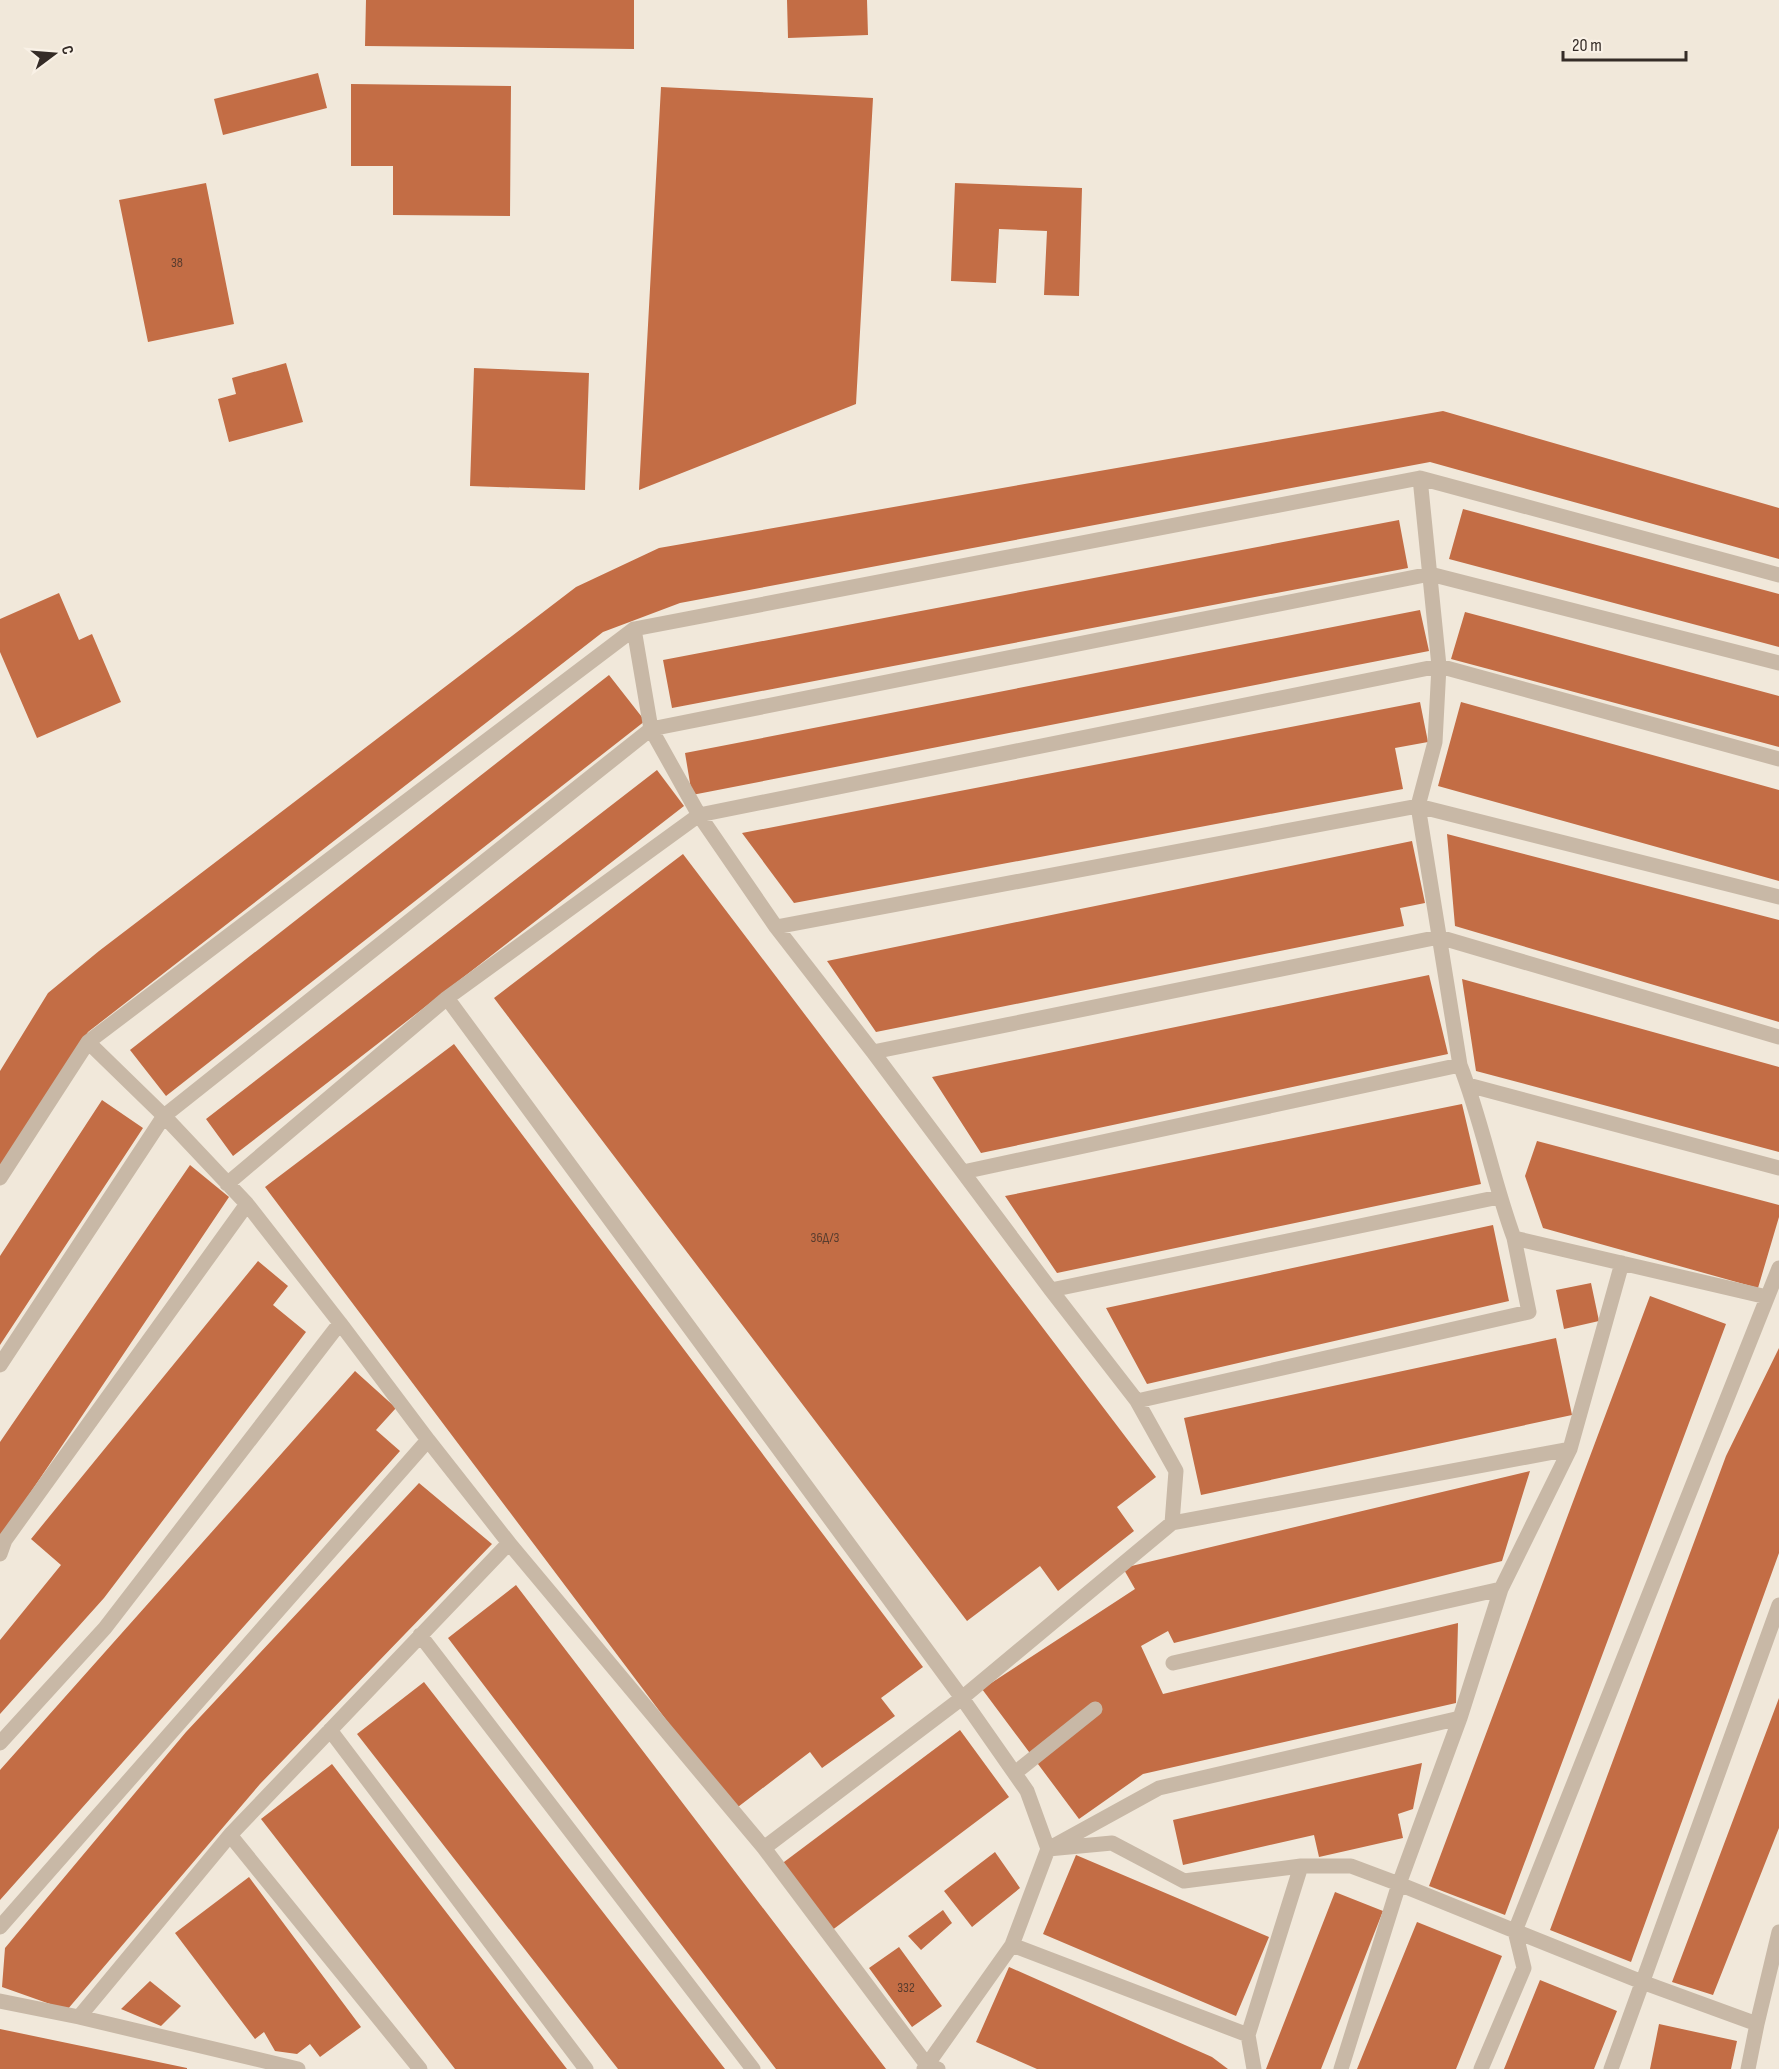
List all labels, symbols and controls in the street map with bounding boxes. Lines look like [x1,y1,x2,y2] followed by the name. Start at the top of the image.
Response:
[24,24,84,84] north arrow
[1563,24,1686,62] scale bar
[1572,35,1602,56] text: 20 m
[57,44,77,57] text: С
[171,254,183,271] house number: 38
[811,1229,840,1246] house number: 36Д/3
[897,1979,915,1996] house number: 332

